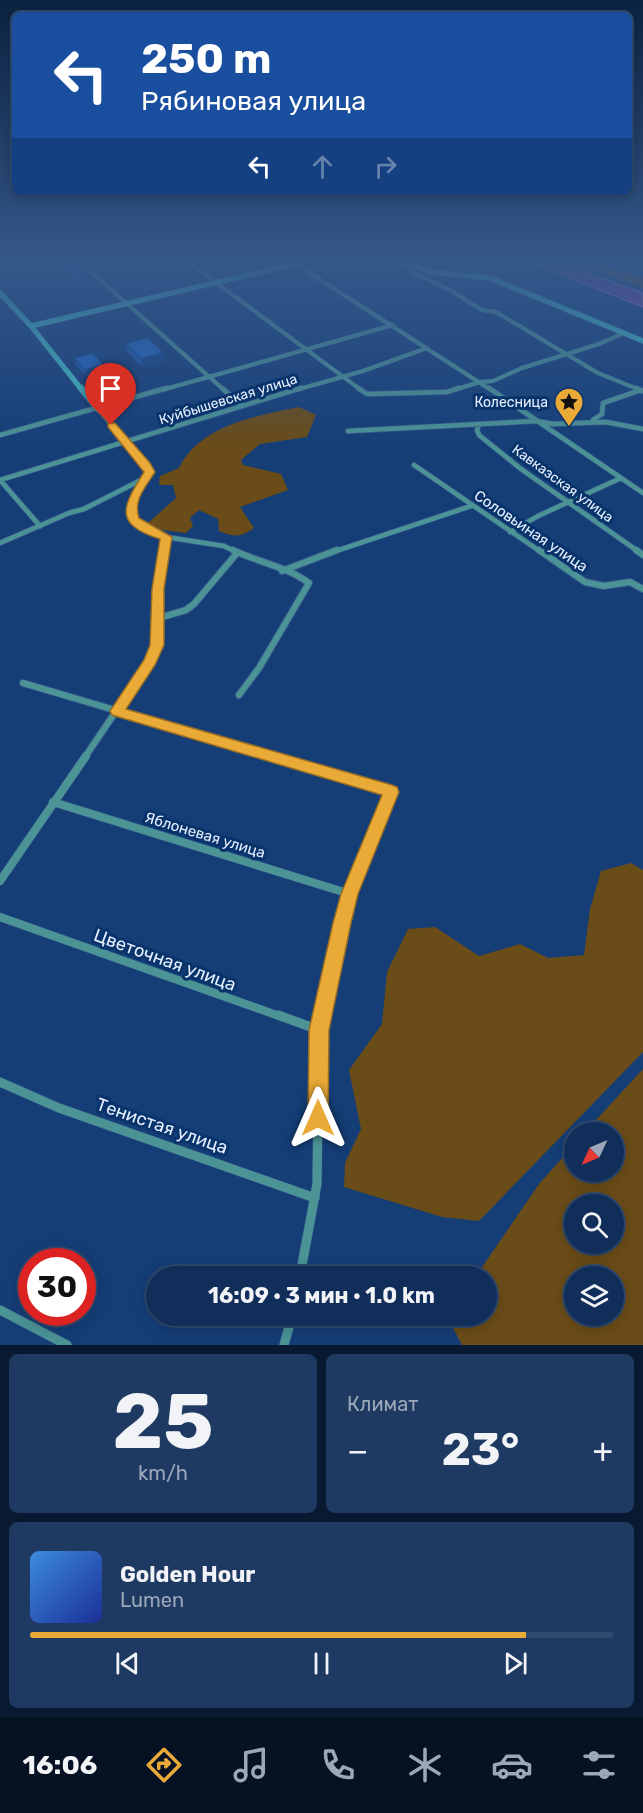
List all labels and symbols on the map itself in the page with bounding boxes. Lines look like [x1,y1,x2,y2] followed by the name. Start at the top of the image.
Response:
[85,363,136,425] pin
[157,370,299,429] street label: Куйбышевская улица
[553,386,585,428] place icon: Колесница
[474,394,548,411] place label: Колесница
[509,441,617,526] street label: Кавказская улица
[471,486,591,576] street label: Соловьиная улица
[143,808,267,862] street label: Яблоневая улица
[91,924,239,996] street label: Цветочная улица
[286,1086,350,1150] position arrow
[93,1093,231,1159] street label: Тенистая улица
[564,1122,624,1182] north arrow
[18,1248,96,1326] speed limit sign: 30

